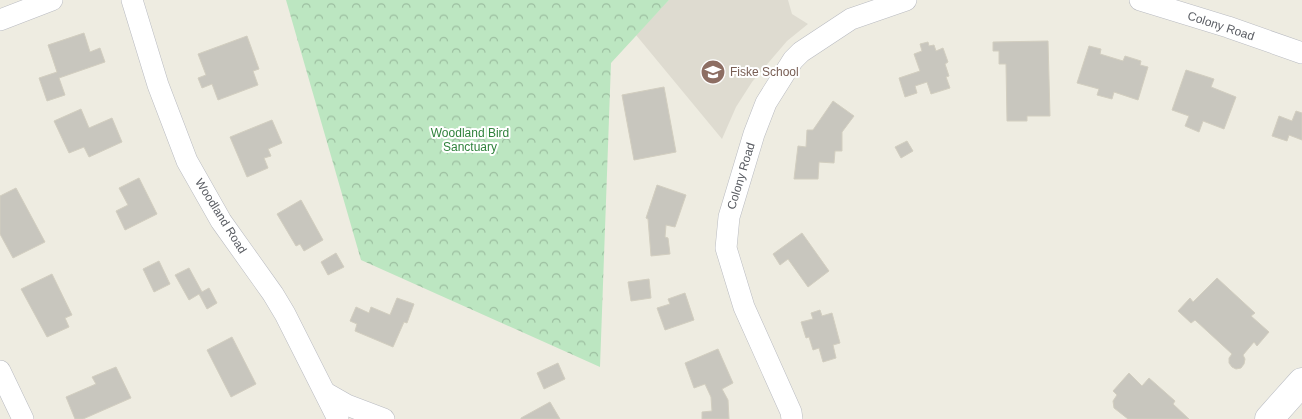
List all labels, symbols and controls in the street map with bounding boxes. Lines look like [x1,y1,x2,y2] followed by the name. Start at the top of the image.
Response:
[1186,9,1256,43] street label: Colony Road
[700,59,726,85] school or university icon: Fiske School
[730,65,799,79] place label: Fiske School
[431,126,509,154] park label: Woodland Bird Sanctuary
[724,141,758,211] street label: Colony Road
[192,176,250,256] street label: Woodland Road

